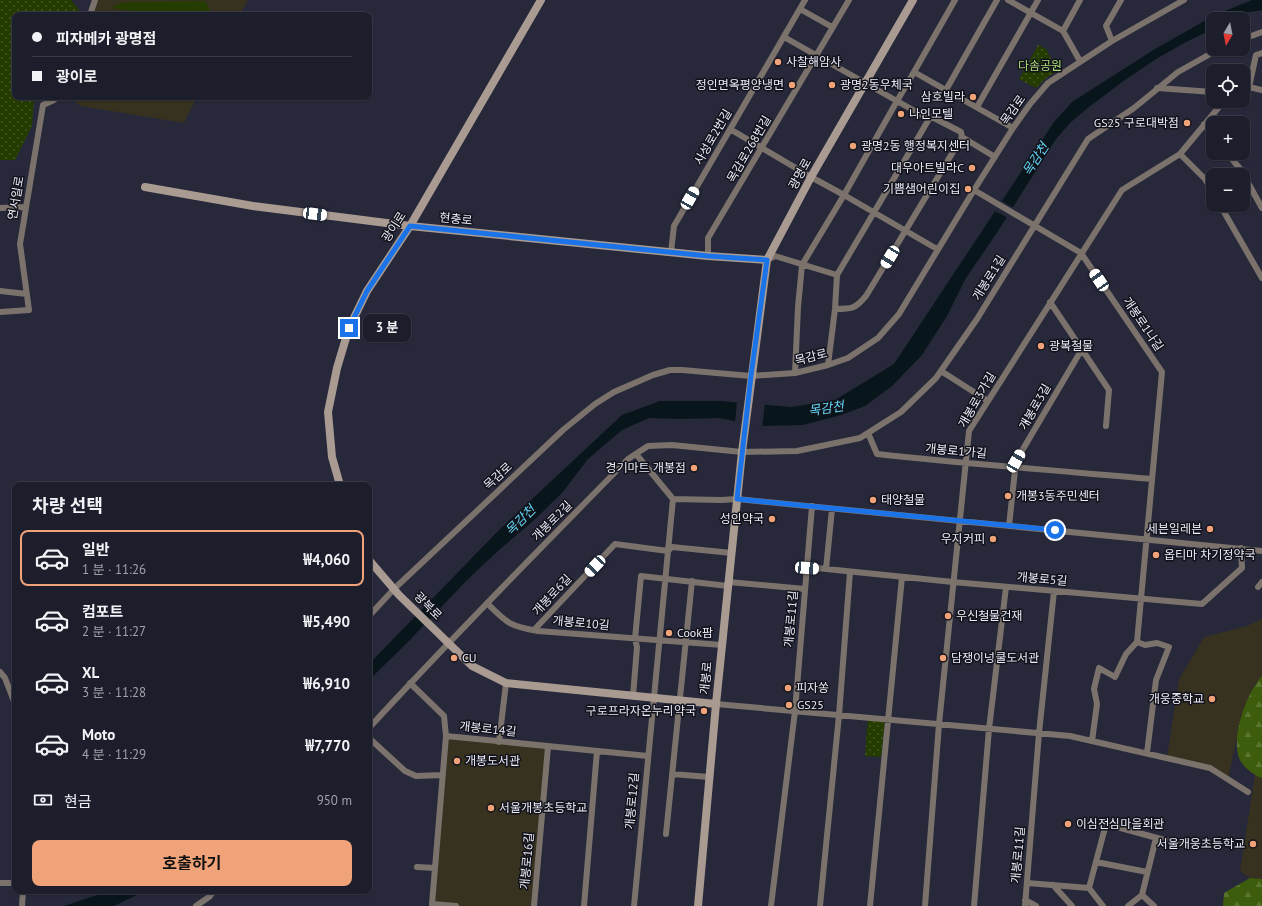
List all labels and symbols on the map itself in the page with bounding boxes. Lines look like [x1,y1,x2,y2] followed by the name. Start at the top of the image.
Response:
[1206,12,1250,56] north arrow
[786,54,841,69] place label: 사찰해암사
[773,57,783,67] marker: 사찰해암사
[1018,58,1062,73] park label: 다솜공원
[696,77,784,92] place label: 정인면옥평양냉면
[840,77,913,92] place label: 광명2동우체국
[787,80,797,90] marker: 정인면옥평양냉면
[827,80,837,90] marker: 광명2동우체국
[921,89,965,104] place label: 삼호빌라
[968,92,978,102] marker: 삼호빌라
[997,92,1028,128] street label: 목감로
[691,106,734,167] street label: 사성로2번길
[909,106,953,121] place label: 나인모텔
[896,109,906,119] marker: 나인모텔
[723,113,774,185] street label: 목감로268번길
[1094,115,1179,130] place label: GS25 구로대박점
[1182,118,1192,128] marker: GS25 구로대박점
[861,138,970,153] place label: 광명2동 행정복지센터
[1019,139,1053,179] water label: 목감천
[848,141,858,151] marker: 광명2동 행정복지센터
[785,156,814,192] street label: 광명로
[891,160,964,175] place label: 대우아트빌라C
[967,163,977,173] marker: 대우아트빌라C
[4,175,27,221] street label: 연서일로
[883,181,960,196] place label: 기쁨샘어린이집
[963,184,973,194] marker: 기쁨샘어린이집
[679,185,701,211] car
[302,207,328,221] car
[378,209,409,245] street label: 광이로
[439,209,473,228] street label: 현충로
[879,244,901,270] car
[969,252,1008,303] street label: 개봉로1길
[1087,267,1111,293] car
[1120,294,1167,354] street label: 개봉로1나길
[363,314,411,342] callout: 3 분
[340,319,358,337] route end
[1049,338,1093,353] place label: 광복철물
[1036,341,1046,351] marker: 광복철물
[793,345,829,368] street label: 목감로
[955,369,998,430] street label: 개봉로3가길
[1015,381,1054,432] street label: 개봉로3길
[807,397,846,419] water label: 목감천
[925,440,987,461] street label: 개봉로1가길
[1005,448,1027,474] car
[480,459,515,492] street label: 목감로
[606,460,686,475] place label: 경기마트 개봉점
[689,463,699,473] marker: 경기마트 개봉점
[1016,488,1100,503] place label: 개봉3동주민센터
[1003,491,1013,501] marker: 개봉3동주민센터
[881,492,925,507] place label: 태양철물
[868,495,878,505] marker: 태양철물
[528,497,575,544] street label: 개봉로2길
[502,501,540,539] water label: 목감천
[720,511,764,526] place label: 성인약국
[767,514,777,524] marker: 성인약국
[1046,521,1064,539] route start
[1147,521,1202,536] place label: 세븐일레븐
[1205,524,1215,534] marker: 세븐일레븐
[941,531,985,546] place label: 우지커피
[988,534,998,544] marker: 우지커피
[1164,547,1256,562] place label: 옵티마 차기정약국
[1151,550,1161,560] marker: 옵티마 차기정약국
[582,553,608,579] car
[795,561,819,575] car
[1016,569,1068,588] street label: 개봉로5길
[529,571,574,618] street label: 개봉로6길
[411,589,445,623] street label: 광복로
[781,590,800,648] street label: 개봉로11길
[956,608,1022,623] place label: 우신철물건재
[943,611,953,621] marker: 우신철물건재
[552,613,610,632] street label: 개봉로10길
[677,625,713,640] place label: Cook팜
[664,628,674,638] marker: Cook팜
[462,650,477,665] place label: CU
[951,650,1039,665] place label: 담쟁이넝쿨도서관
[449,653,459,663] marker: CU
[938,653,948,663] marker: 담쟁이넝쿨도서관
[696,661,715,695] street label: 개봉로
[796,680,829,695] place label: 피자쏭
[783,683,793,693] marker: 피자쏭
[1149,691,1204,706] place label: 개웅중학교
[1207,694,1217,704] marker: 개웅중학교
[797,697,824,712] place label: GS25
[784,700,794,710] marker: GS25
[586,703,696,718] place label: 구로프라자온누리약국
[699,706,709,716] marker: 구로프라자온누리약국
[459,718,517,739] street label: 개봉로14길
[465,753,520,768] place label: 개봉도서관
[452,756,462,766] marker: 개봉도서관
[622,772,641,830] street label: 개봉로12길
[499,800,587,815] place label: 서울개봉초등학교
[486,803,496,813] marker: 서울개봉초등학교
[1076,816,1164,831] place label: 이심전심마을회관
[1063,819,1073,829] marker: 이심전심마을회관
[1008,826,1027,884] street label: 개봉로11길
[517,832,536,890] street label: 개봉로16길
[1157,836,1245,851] place label: 서울개웅초등학교
[1248,839,1258,849] marker: 서울개웅초등학교

